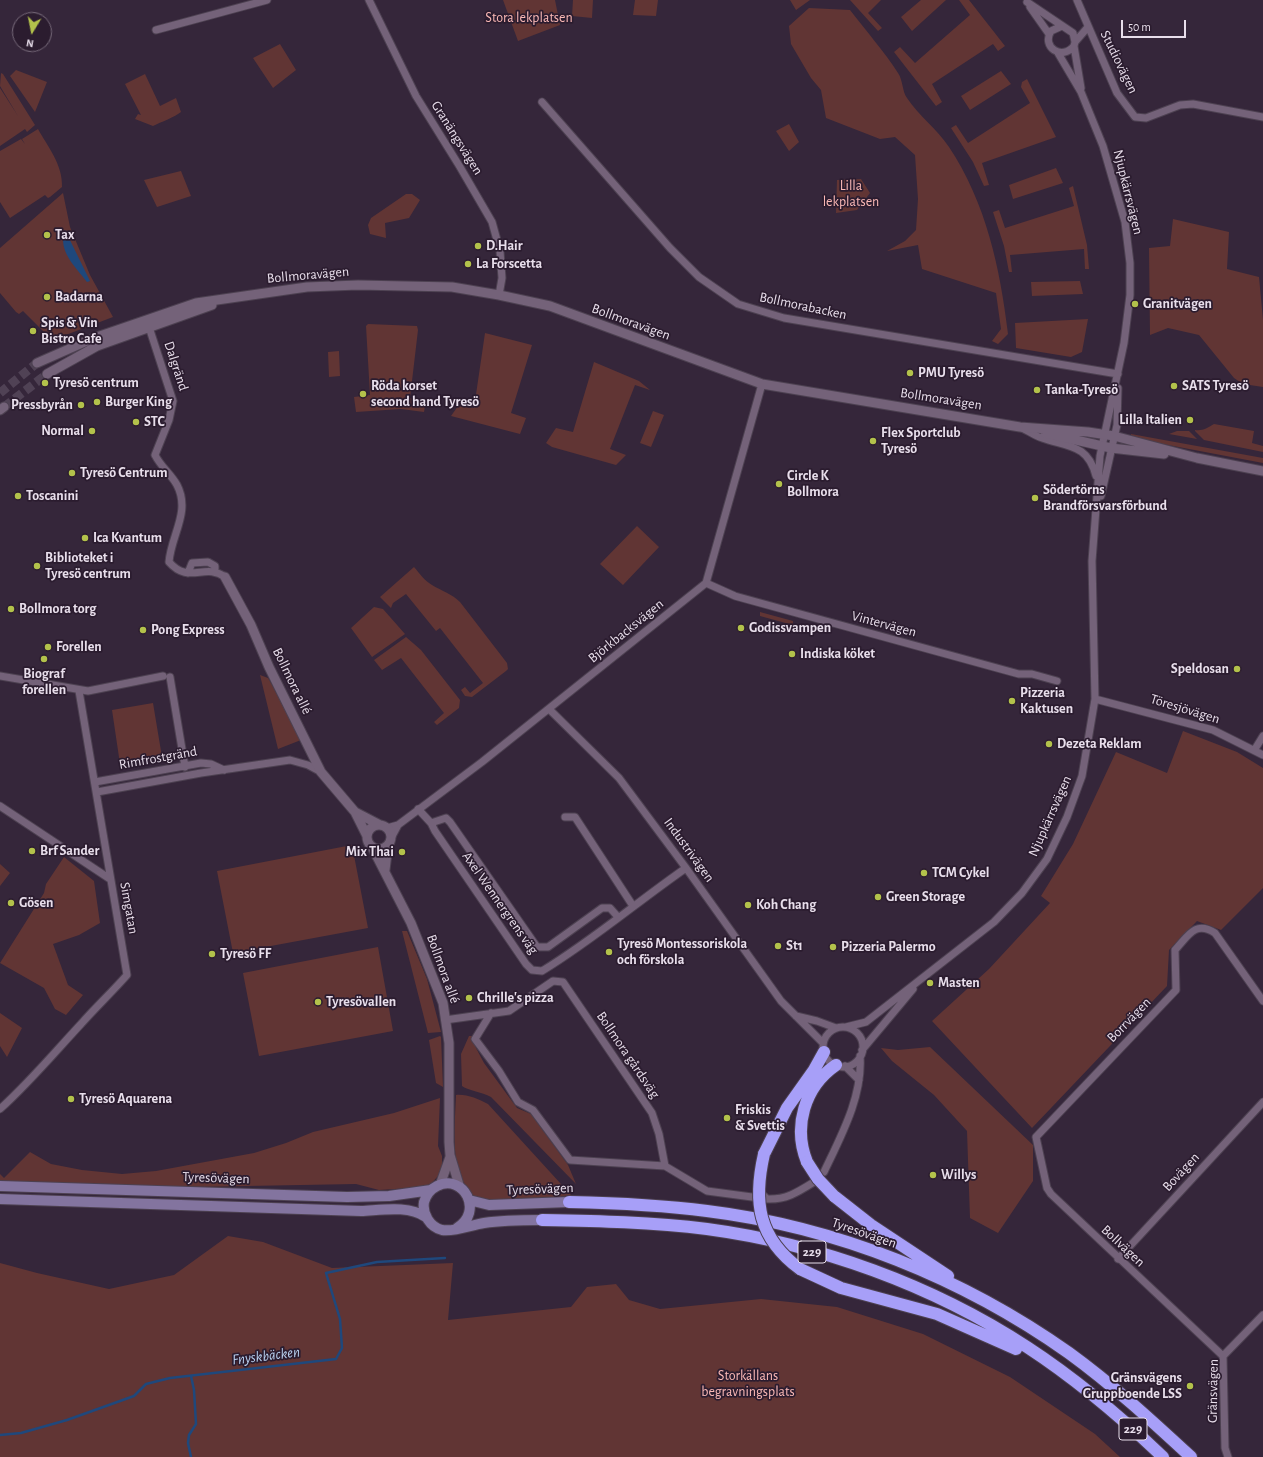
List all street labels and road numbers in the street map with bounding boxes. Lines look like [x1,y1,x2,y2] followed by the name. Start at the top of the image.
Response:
[1097,28,1141,96] street label: Studiovägen
[428,98,486,178] street label: Granängsvägen
[1109,148,1147,236] street label: Njupkärrsvägen
[266,263,350,287] street label: Bollmoravägen
[758,289,848,323] street label: Bollmorabacken
[589,300,673,344] street label: Bollmoravägen
[160,339,192,393] street label: Dalgränd
[899,384,983,414] street label: Bollmoravägen
[585,595,667,667] street label: Björkbacksvägen
[850,607,918,641] street label: Vintervägen
[269,645,315,717] street label: Bollmora allé
[1148,690,1222,728] street label: Töresjövägen
[118,743,198,773] street label: Rimfrostgränd
[1025,773,1075,859] street label: Njupkärrsvägen
[660,815,718,885] street label: Industrivägen
[458,849,542,957] street label: Axel Wennergrens väg
[116,881,142,935] street label: Simgatan
[423,932,463,1006] street label: Bollmora allé
[1104,994,1154,1046] street label: Borrvägen
[593,1008,663,1102] street label: Bollmora gårdsväg
[1159,1149,1203,1195] street label: Bovägen
[182,1168,250,1188] street label: Tyresövägen
[506,1179,574,1199] street label: Tyresövägen
[829,1214,899,1252] street label: Tyresövägen
[1098,1222,1148,1270] street label: Bollvägen
[798,1241,826,1263] road number: 229
[1204,1359,1222,1423] street label: Gränsvägen
[1119,1418,1147,1440] road number: 229

